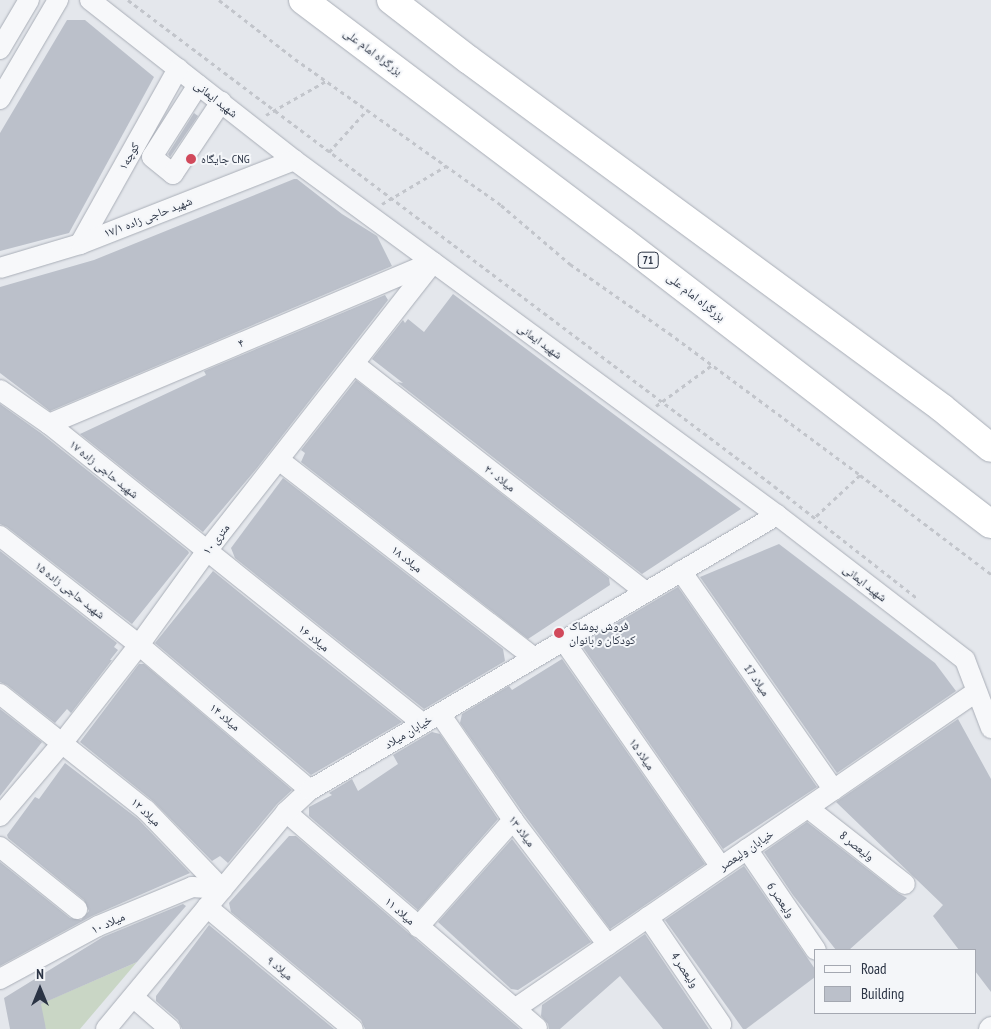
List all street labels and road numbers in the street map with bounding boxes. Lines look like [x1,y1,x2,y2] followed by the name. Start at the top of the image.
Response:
[341,25,405,79] street label: بزرگراه امام علی
[191,77,241,121] street label: شهید ایمانی
[116,140,142,172] street label: کوچه۱
[102,193,194,241] street label: شهید حاجی زاده ۱۷/۱
[637,252,659,268] road number: 71
[664,270,728,324] street label: بزرگراه امام علی
[515,320,565,362] street label: شهید ایمانی
[236,335,246,351] street label: ۴
[67,437,141,501] street label: شهید حاجی زاده ۱۷
[482,461,518,495] street label: میلاد ۲۰
[199,521,233,557] street label: ۱۰ متری
[389,542,425,576] street label: میلاد ۱۸
[32,558,108,622] street label: شهید حاجی زاده ۱۵
[840,561,890,605] street label: شهید ایمانی
[296,621,332,655] street label: میلاد ۱۶
[741,661,773,699] street label: میلاد 17
[207,700,243,734] street label: میلاد ۱۴
[382,712,434,752] street label: خیابان میلاد
[626,735,658,773] street label: میلاد ۱۵
[128,795,164,829] street label: میلاد ۱۲
[506,813,538,849] street label: میلاد ۱۳
[716,827,776,873] street label: خیابان ولیعصر
[837,828,877,864] street label: ولیعصر 8
[764,880,798,920] street label: ولیعصر 6
[382,894,418,928] street label: میلاد ۱۱
[89,909,127,937] street label: میلاد ۱۰
[668,950,702,990] street label: ولیعصر 4
[264,953,296,983] street label: میلاد ۹

